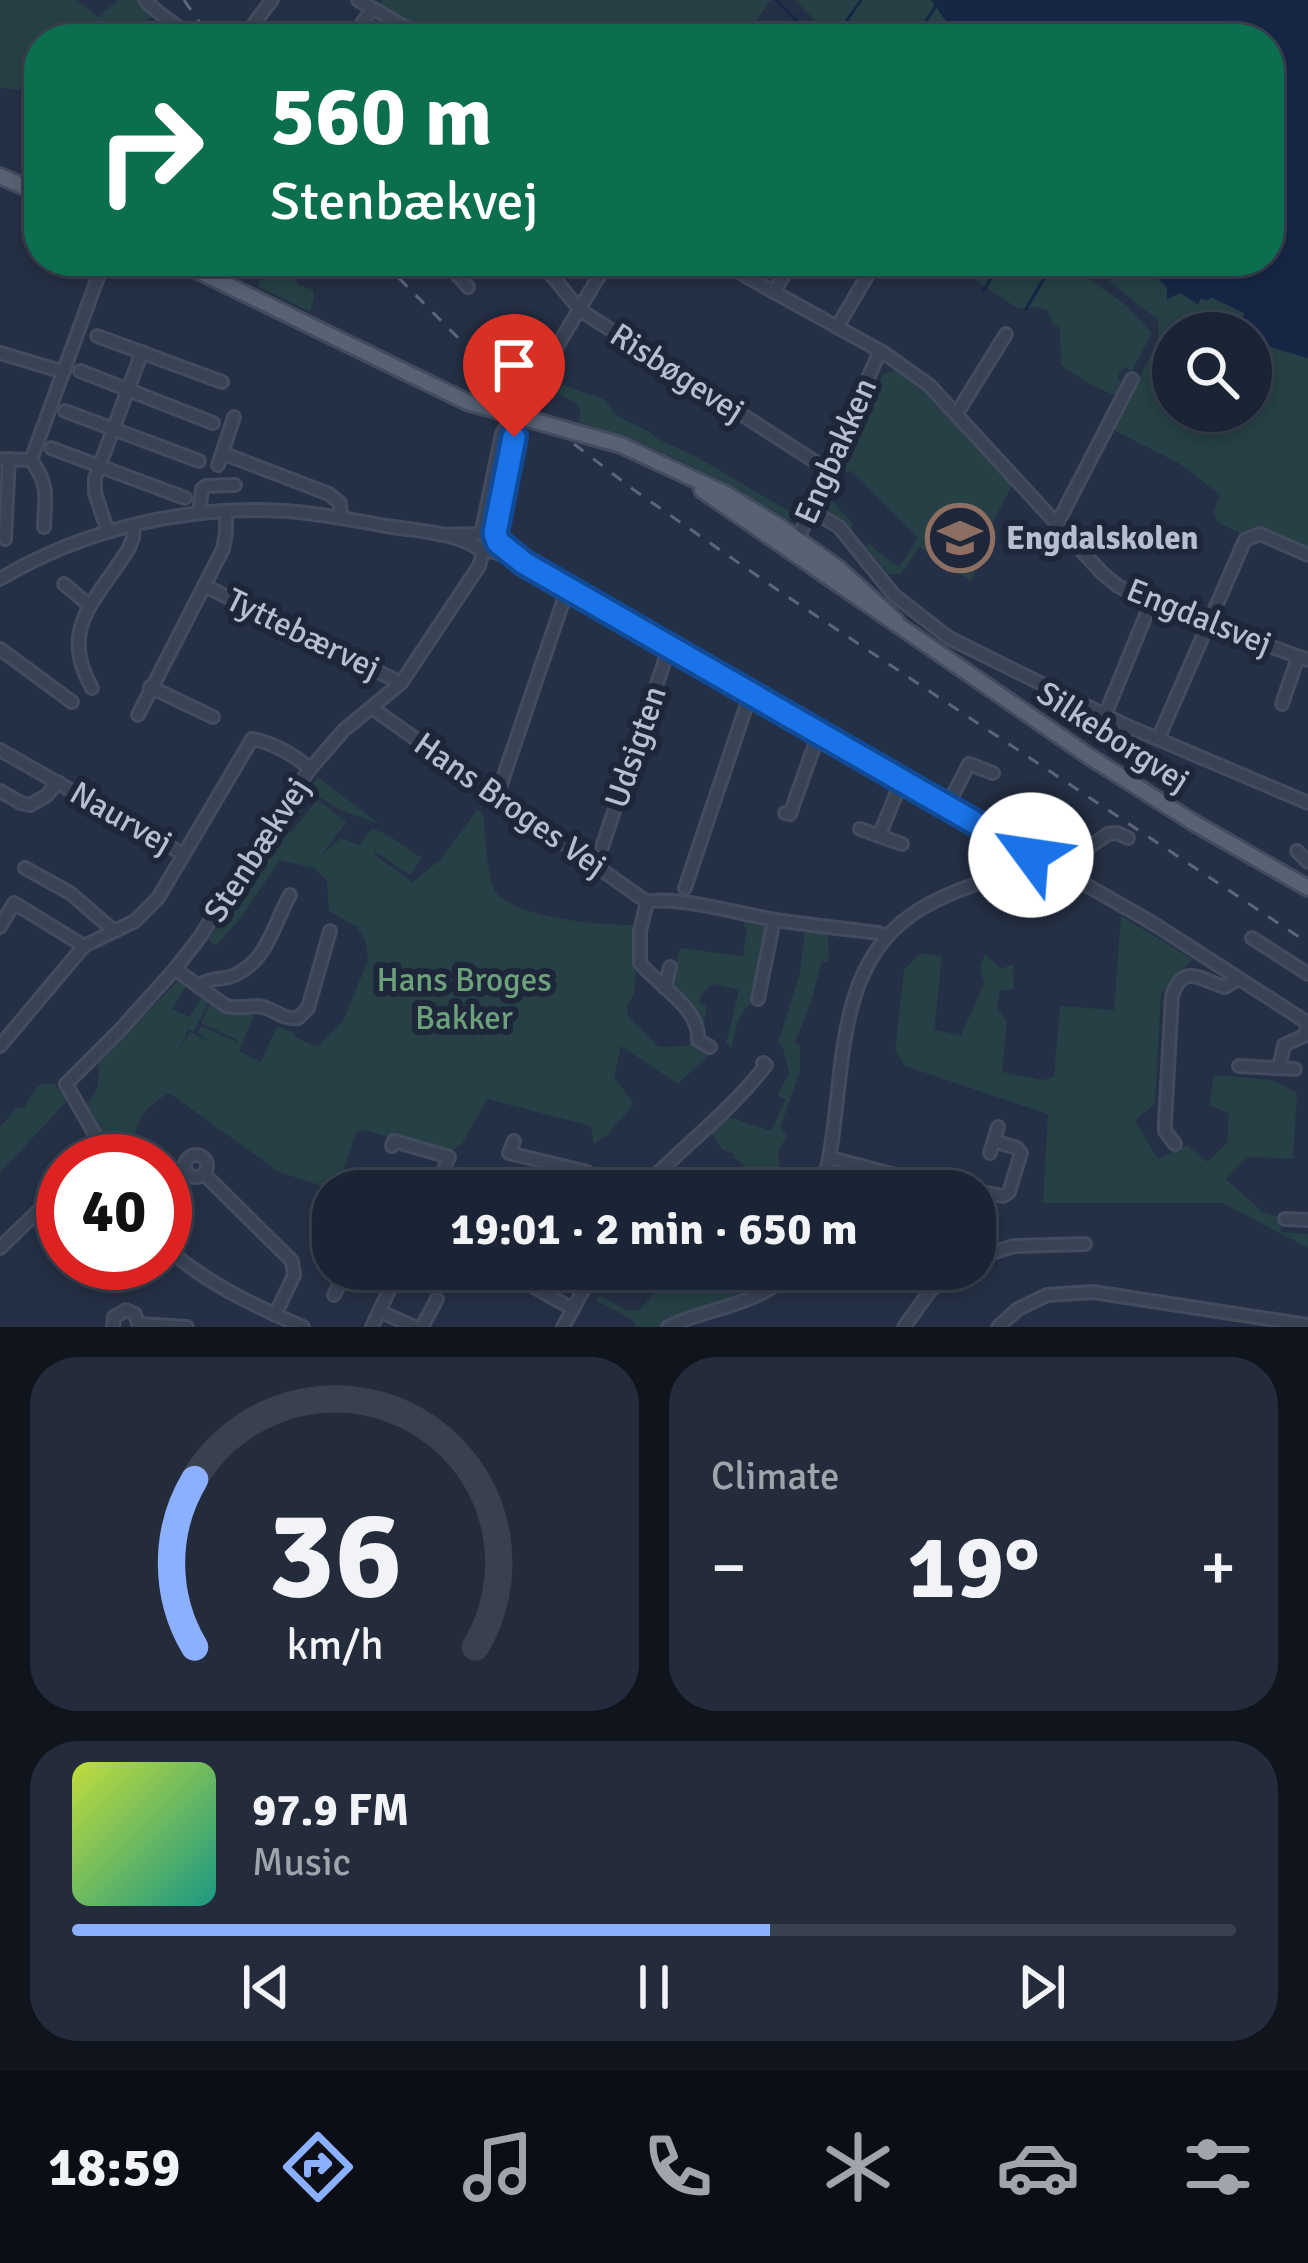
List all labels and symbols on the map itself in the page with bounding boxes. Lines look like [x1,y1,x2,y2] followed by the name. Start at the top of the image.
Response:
[463,314,565,437] pin
[602,315,752,431] street label: Risbøgevej
[786,372,886,530] street label: Engbakken
[925,503,995,573] school or university icon: Engdalskolen
[1006,518,1199,559] place label: Engdalskolen
[1121,569,1277,665] street label: Engdalsvej
[220,579,386,689] street label: Tyttebærvej
[1029,673,1197,801] street label: Silkeborgvej
[596,681,676,813] street label: Udsigten
[406,724,614,886] street label: Hans Broges Vej
[195,770,319,930] street label: Stenbækvej
[63,773,179,863] street label: Naurvej
[968,792,1094,918] position arrow
[376,960,552,1039] park label: Hans Broges Bakker
[36,1134,192,1290] speed limit sign: 40

